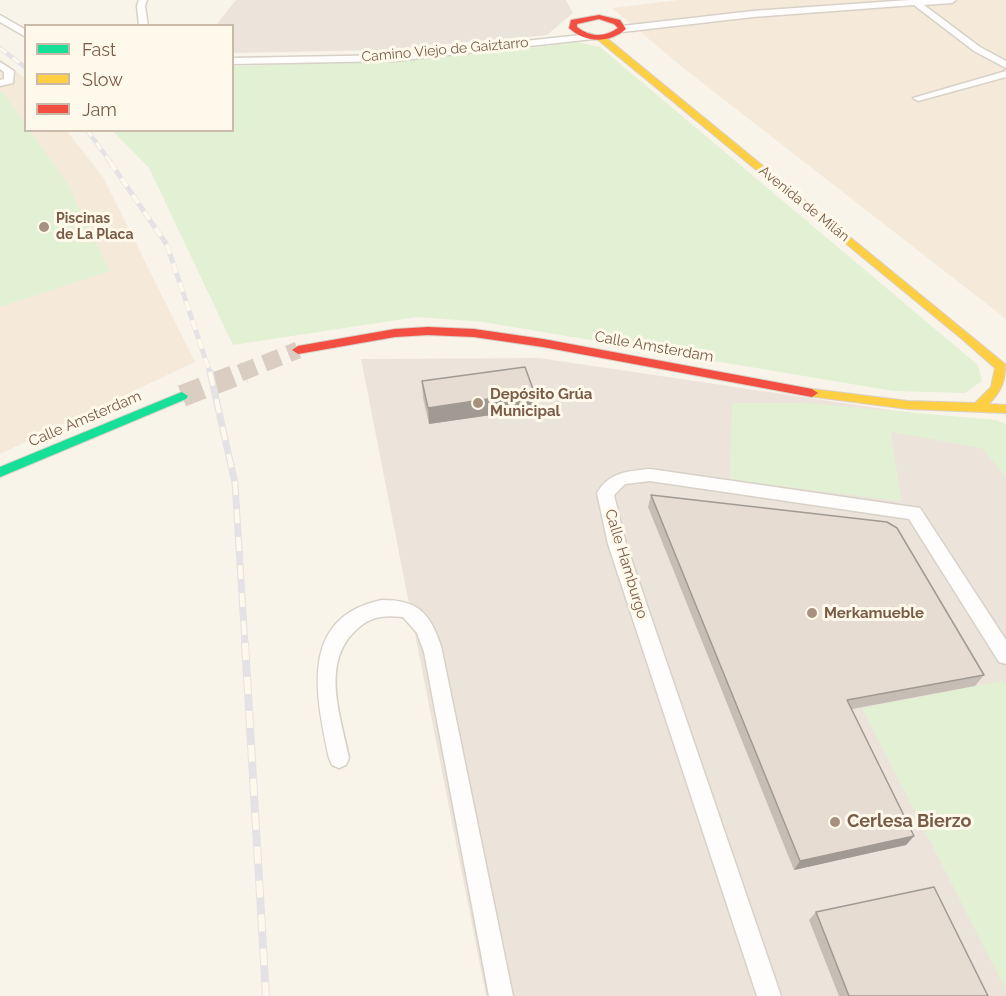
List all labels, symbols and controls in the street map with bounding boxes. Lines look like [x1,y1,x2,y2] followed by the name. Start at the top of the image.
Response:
[24,24,234,132] legend
[361,34,529,66] street label: Camino Viejo de Gaiztarro
[82,39,116,60] text: Fast
[82,69,123,90] text: Slow
[82,99,117,120] text: Jam
[756,163,852,245] street label: Avenida de Milán
[56,211,133,244] place label: Piscinas de La Placa
[37,220,51,234] marker: Piscinas de La Placa
[593,328,715,366] street label: Calle Amsterdam
[490,385,592,420] place label: Depósito Grúa Municipal
[26,387,144,451] street label: Calle Amsterdam
[471,396,485,410] marker: Depósito Grúa Municipal
[601,507,651,621] street label: Calle Hamburgo
[824,604,924,622] place label: Merkamueble
[805,606,819,620] marker: Merkamueble
[847,811,971,833] place label: Cerlesa Bierzo
[828,815,842,829] marker: Cerlesa Bierzo

